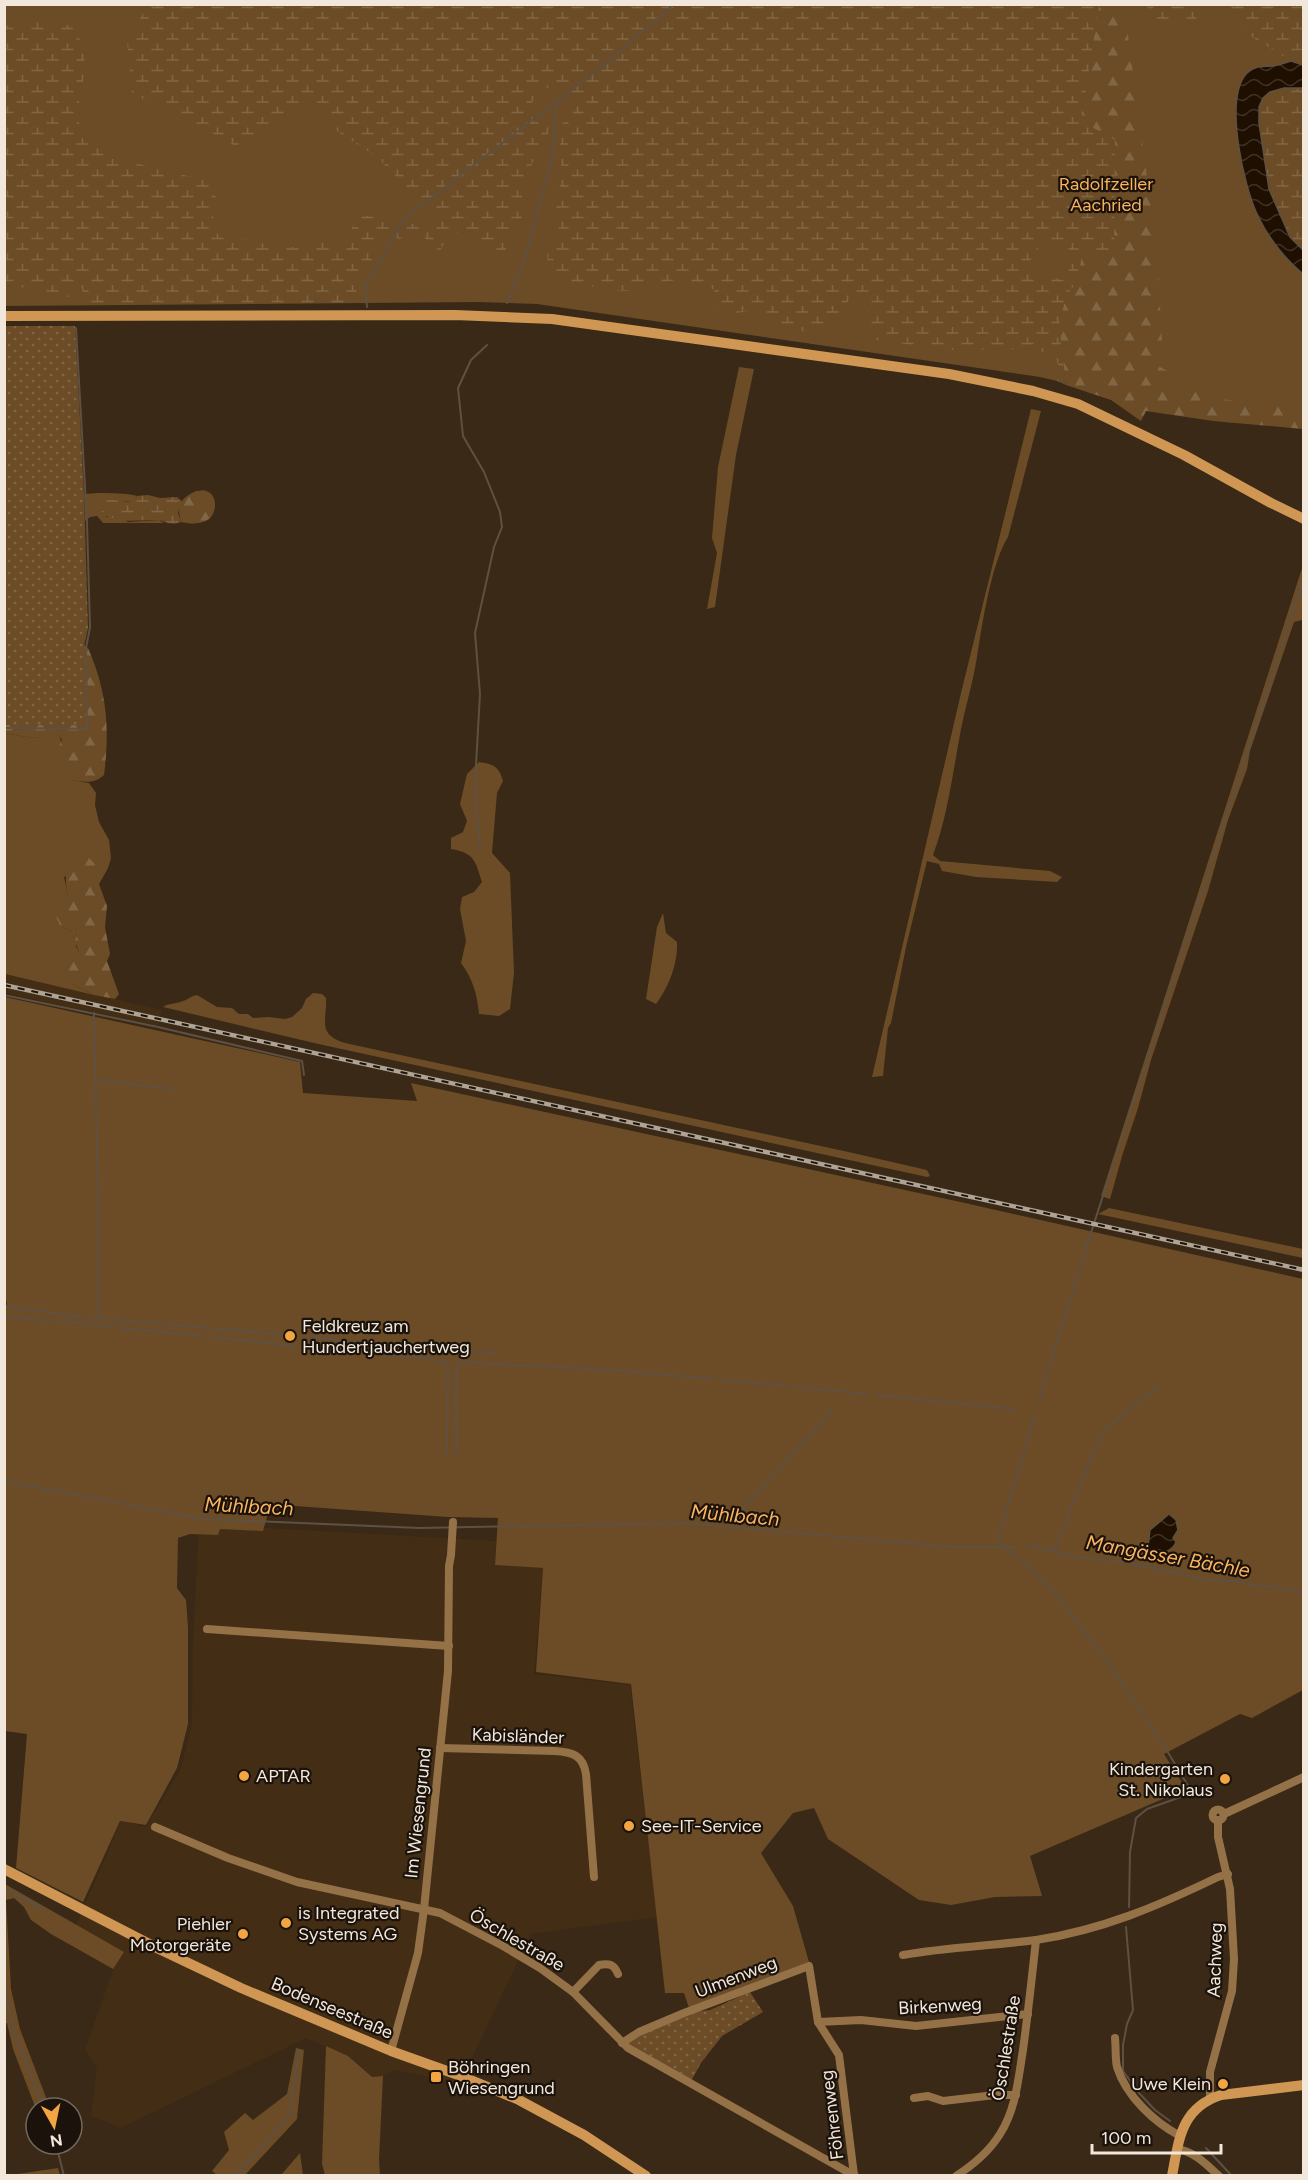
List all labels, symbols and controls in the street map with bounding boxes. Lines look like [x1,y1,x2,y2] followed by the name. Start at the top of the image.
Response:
[1059,173,1153,216] park label: Radolfzeller Aachried
[302,1315,470,1358] place label: Feldkreuz am Hundertjauchertweg
[283,1329,297,1343] marker: Feldkreuz am Hundertjauchertweg
[204,1492,294,1520] water label: Mühlbach
[690,1499,780,1531] water label: Mühlbach
[1084,1530,1252,1582] water label: Mangässer Bächle
[471,1723,565,1749] street label: Kabisländer
[400,1746,436,1880] street label: Im Wiesengrund
[1109,1758,1213,1801] place label: Kindergarten St. Nikolaus
[256,1765,311,1787] place label: APTAR
[237,1769,251,1783] marker: APTAR
[1218,1772,1232,1786] marker: Kindergarten St. Nikolaus
[641,1815,762,1837] place label: See-IT-Service
[622,1819,636,1833] marker: See-IT-Service
[298,1902,399,1945] place label: is Integrated Systems AG
[465,1904,569,1976] street label: Öschlestraße
[130,1913,231,1956] place label: Piehler Motorgeräte
[279,1916,293,1930] marker: is Integrated Systems AG
[1203,1922,1227,1998] street label: Aachweg
[236,1927,250,1941] marker: Piehler Motorgeräte
[692,1951,780,2003] street label: Ulmenweg
[268,1972,396,2044] street label: Bodenseestraße
[898,1993,982,2019] street label: Birkenweg
[987,1994,1025,2102] street label: Öschlestraße
[448,2056,555,2099] place label: Böhringen Wiesengrund
[816,2069,848,2161] street label: Föhrenweg
[429,2070,443,2084] marker: Böhringen Wiesengrund
[1131,2073,1211,2095] place label: Uwe Klein
[1216,2077,1230,2091] marker: Uwe Klein
[24,2096,84,2156] north arrow
[1092,2117,1221,2155] scale bar
[1101,2127,1151,2149] text: 100 m
[49,2130,64,2151] text: N

